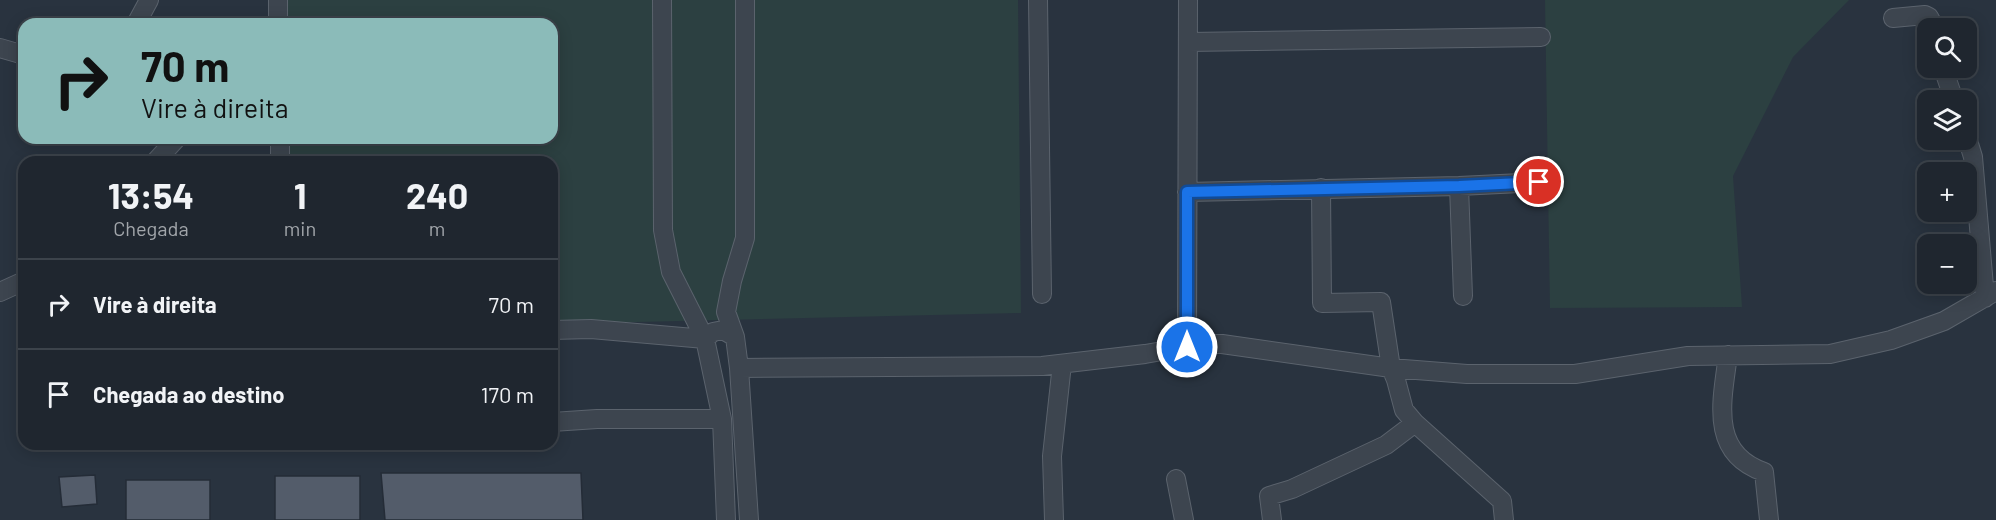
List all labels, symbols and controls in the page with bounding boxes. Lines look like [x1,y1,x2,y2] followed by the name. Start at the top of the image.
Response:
[1917,18,1977,294] map controls
[1917,18,1977,78] button: search
[141,40,229,90] text: 70 m
[42,42,120,120] icon: right
[1917,90,1977,150] button: layers
[141,91,289,123] text: Vire à direita
[1513,156,1564,207] pin
[1917,162,1977,222] button: +
[1522,165,1555,198] icon: arrive
[108,173,194,216] text: 13:54
[294,173,306,216] text: 1
[406,173,468,216] text: 240
[113,216,189,240] text: Chegada
[284,216,316,240] text: min
[429,216,445,240] text: m
[1917,234,1977,294] button: −
[42,288,75,321] icon: right
[93,291,217,317] text: Vire à direita
[489,291,534,317] text: 70 m
[1155,315,1219,379] position arrow
[42,378,75,411] icon: arrive
[93,381,284,407] text: Chegada ao destino
[481,381,534,407] text: 170 m

